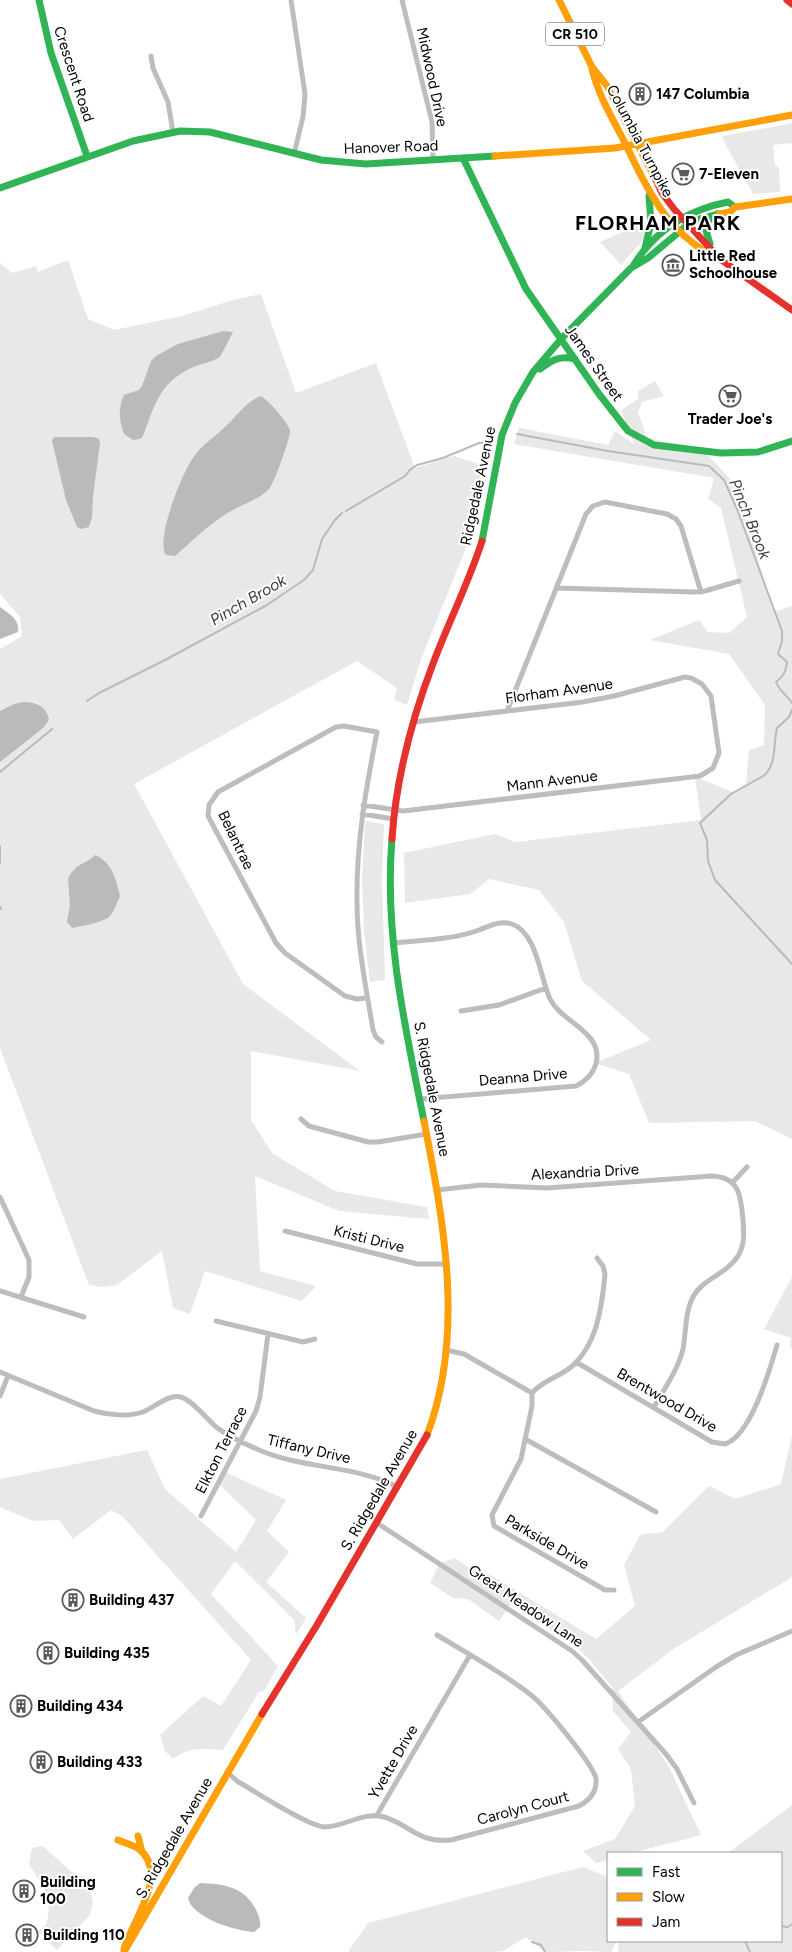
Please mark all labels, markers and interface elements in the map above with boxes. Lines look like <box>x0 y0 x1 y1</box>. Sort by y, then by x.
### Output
road number: CR 510 <box>546 22 604 46</box>
street label: Crescent Road <box>50 24 98 124</box>
street label: Midwood Drive <box>413 26 451 128</box>
street label: Columbia Turnpike <box>603 82 677 200</box>
building icon: 147 Columbia <box>628 82 652 106</box>
place label: 147 Columbia <box>656 85 749 103</box>
street label: Hanover Road <box>343 136 439 158</box>
supermarket icon: 7-Eleven <box>671 162 695 186</box>
place label: 7-Eleven <box>699 165 759 183</box>
district label: FLORHAM PARK <box>575 211 741 235</box>
place label: Little Red Schoolhouse <box>689 247 778 282</box>
museum icon: Little Red Schoolhouse <box>661 253 685 277</box>
street label: James Street <box>561 321 627 405</box>
supermarket icon: Trader Joe's <box>718 384 742 408</box>
place label: Trader Joe's <box>688 410 772 428</box>
street label: Ridgedale Avenue <box>457 425 499 547</box>
water label: Pinch Brook <box>725 476 775 563</box>
water label: Pinch Brook <box>206 570 291 629</box>
street label: Florham Avenue <box>504 675 614 707</box>
street label: Mann Avenue <box>505 766 599 796</box>
street label: Belantrae <box>214 808 258 872</box>
street label: S. Ridgedale Avenue <box>410 1020 454 1158</box>
street label: Deanna Drive <box>478 1064 568 1090</box>
street label: Alexandria Drive <box>531 1160 639 1184</box>
street label: Kristi Drive <box>332 1222 406 1256</box>
street label: Brentwood Drive <box>614 1364 720 1436</box>
street label: Elkton Terrace <box>191 1403 251 1497</box>
street label: S. Ridgedale Avenue <box>337 1426 421 1554</box>
street label: Tiffany Drive <box>266 1431 352 1467</box>
street label: Parkside Drive <box>502 1511 592 1573</box>
street label: Great Meadow Lane <box>465 1561 587 1651</box>
building icon: Building 437 <box>61 1588 85 1612</box>
place label: Building 437 <box>89 1591 174 1609</box>
building icon: Building 435 <box>36 1641 60 1665</box>
place label: Building 435 <box>64 1644 150 1662</box>
building icon: Building 434 <box>9 1694 33 1718</box>
place label: Building 434 <box>37 1697 124 1715</box>
street label: Yvette Drive <box>365 1722 421 1802</box>
building icon: Building 433 <box>29 1750 53 1774</box>
place label: Building 433 <box>57 1753 142 1771</box>
street label: S. Ridgedale Avenue <box>132 1774 216 1902</box>
street label: Carolyn Court <box>475 1787 571 1829</box>
legend <box>607 1852 782 1942</box>
text: Fast <box>652 1863 681 1881</box>
place label: Building 100 <box>40 1873 96 1908</box>
building icon: Building 100 <box>12 1879 36 1903</box>
text: Slow <box>652 1888 685 1906</box>
text: Jam <box>652 1913 680 1931</box>
building icon: Building 110 <box>15 1923 39 1947</box>
place label: Building 110 <box>43 1926 125 1944</box>

